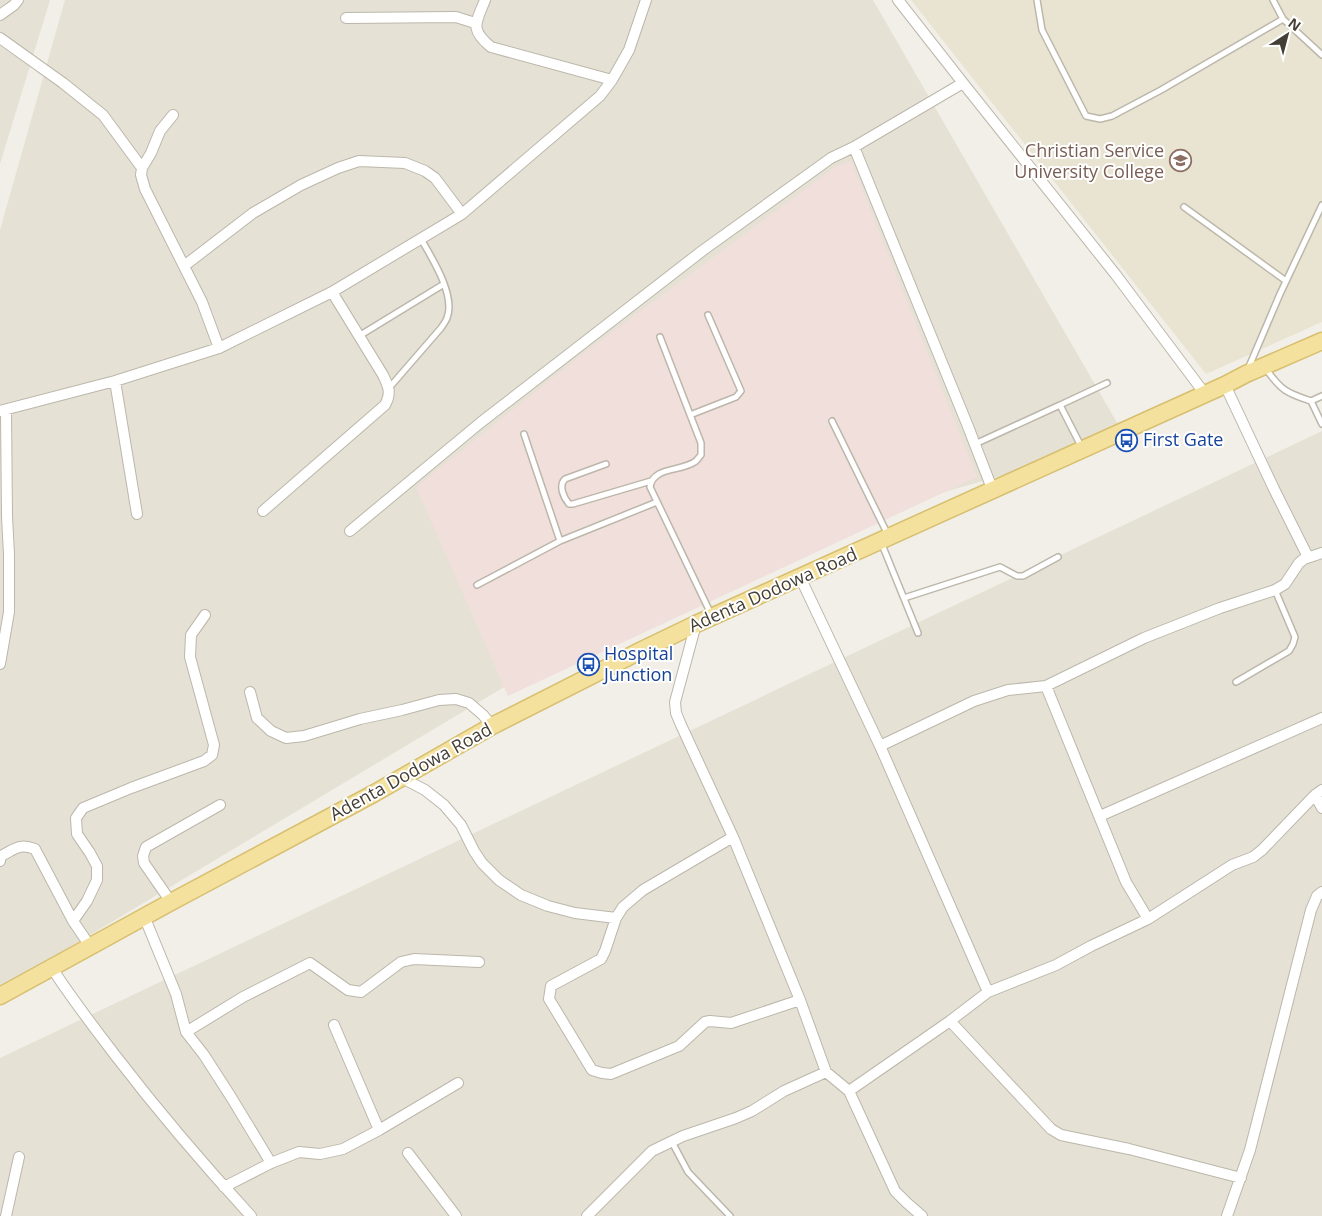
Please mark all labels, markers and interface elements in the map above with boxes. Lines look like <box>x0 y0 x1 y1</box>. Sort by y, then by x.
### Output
north arrow <box>1262 10 1312 60</box>
text: N <box>1285 13 1305 35</box>
place label: Christian Service University College <box>1014 138 1164 183</box>
school or university icon: Christian Service University College <box>1168 149 1192 173</box>
place label: First Gate <box>1143 427 1223 451</box>
bus stop icon: First Gate <box>1115 428 1139 452</box>
street label: Adenta Dodowa Road <box>685 541 861 637</box>
place label: Hospital Junction <box>602 641 673 686</box>
bus stop icon: Hospital Junction <box>576 652 600 676</box>
street label: Adenta Dodowa Road <box>325 717 496 826</box>

